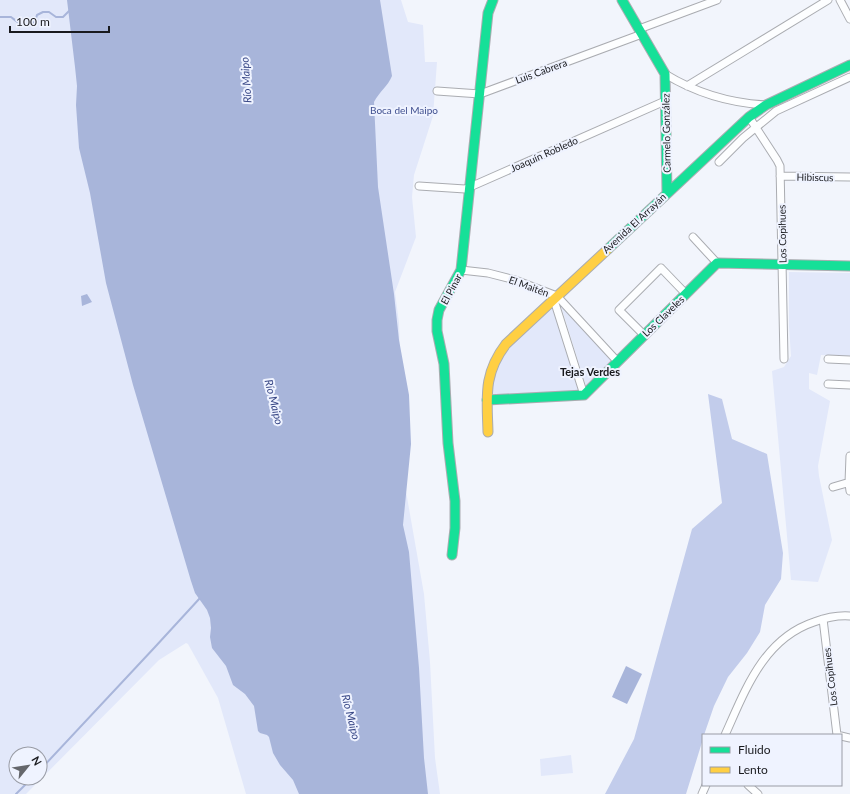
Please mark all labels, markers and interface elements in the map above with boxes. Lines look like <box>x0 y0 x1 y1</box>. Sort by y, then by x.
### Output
scale bar <box>10 8 109 34</box>
text: 100 m <box>16 14 50 29</box>
water label: Río Maipo <box>237 56 254 104</box>
street label: Luis Cabrera <box>513 56 569 86</box>
street label: Carmelo González <box>659 93 673 173</box>
park label: Boca del Maipo <box>370 104 438 116</box>
street label: Joaquín Robledo <box>508 134 580 174</box>
street label: Hibiscus <box>796 171 834 183</box>
street label: Avenida El Arrayán <box>600 190 668 256</box>
street label: Los Copihues <box>775 205 789 263</box>
street label: El Pinar <box>438 271 464 306</box>
street label: El Maitén <box>507 273 551 299</box>
street label: Los Claveles <box>640 293 686 339</box>
district label: Tejas Verdes <box>560 365 620 378</box>
water label: Río Maipo <box>263 378 286 426</box>
street label: Los Copihues <box>820 647 840 707</box>
water label: Río Maipo <box>340 693 363 741</box>
legend <box>702 734 842 786</box>
text: Fluido <box>738 742 771 757</box>
north arrow <box>8 746 48 786</box>
text: N <box>29 754 45 768</box>
text: Lento <box>738 762 768 777</box>

